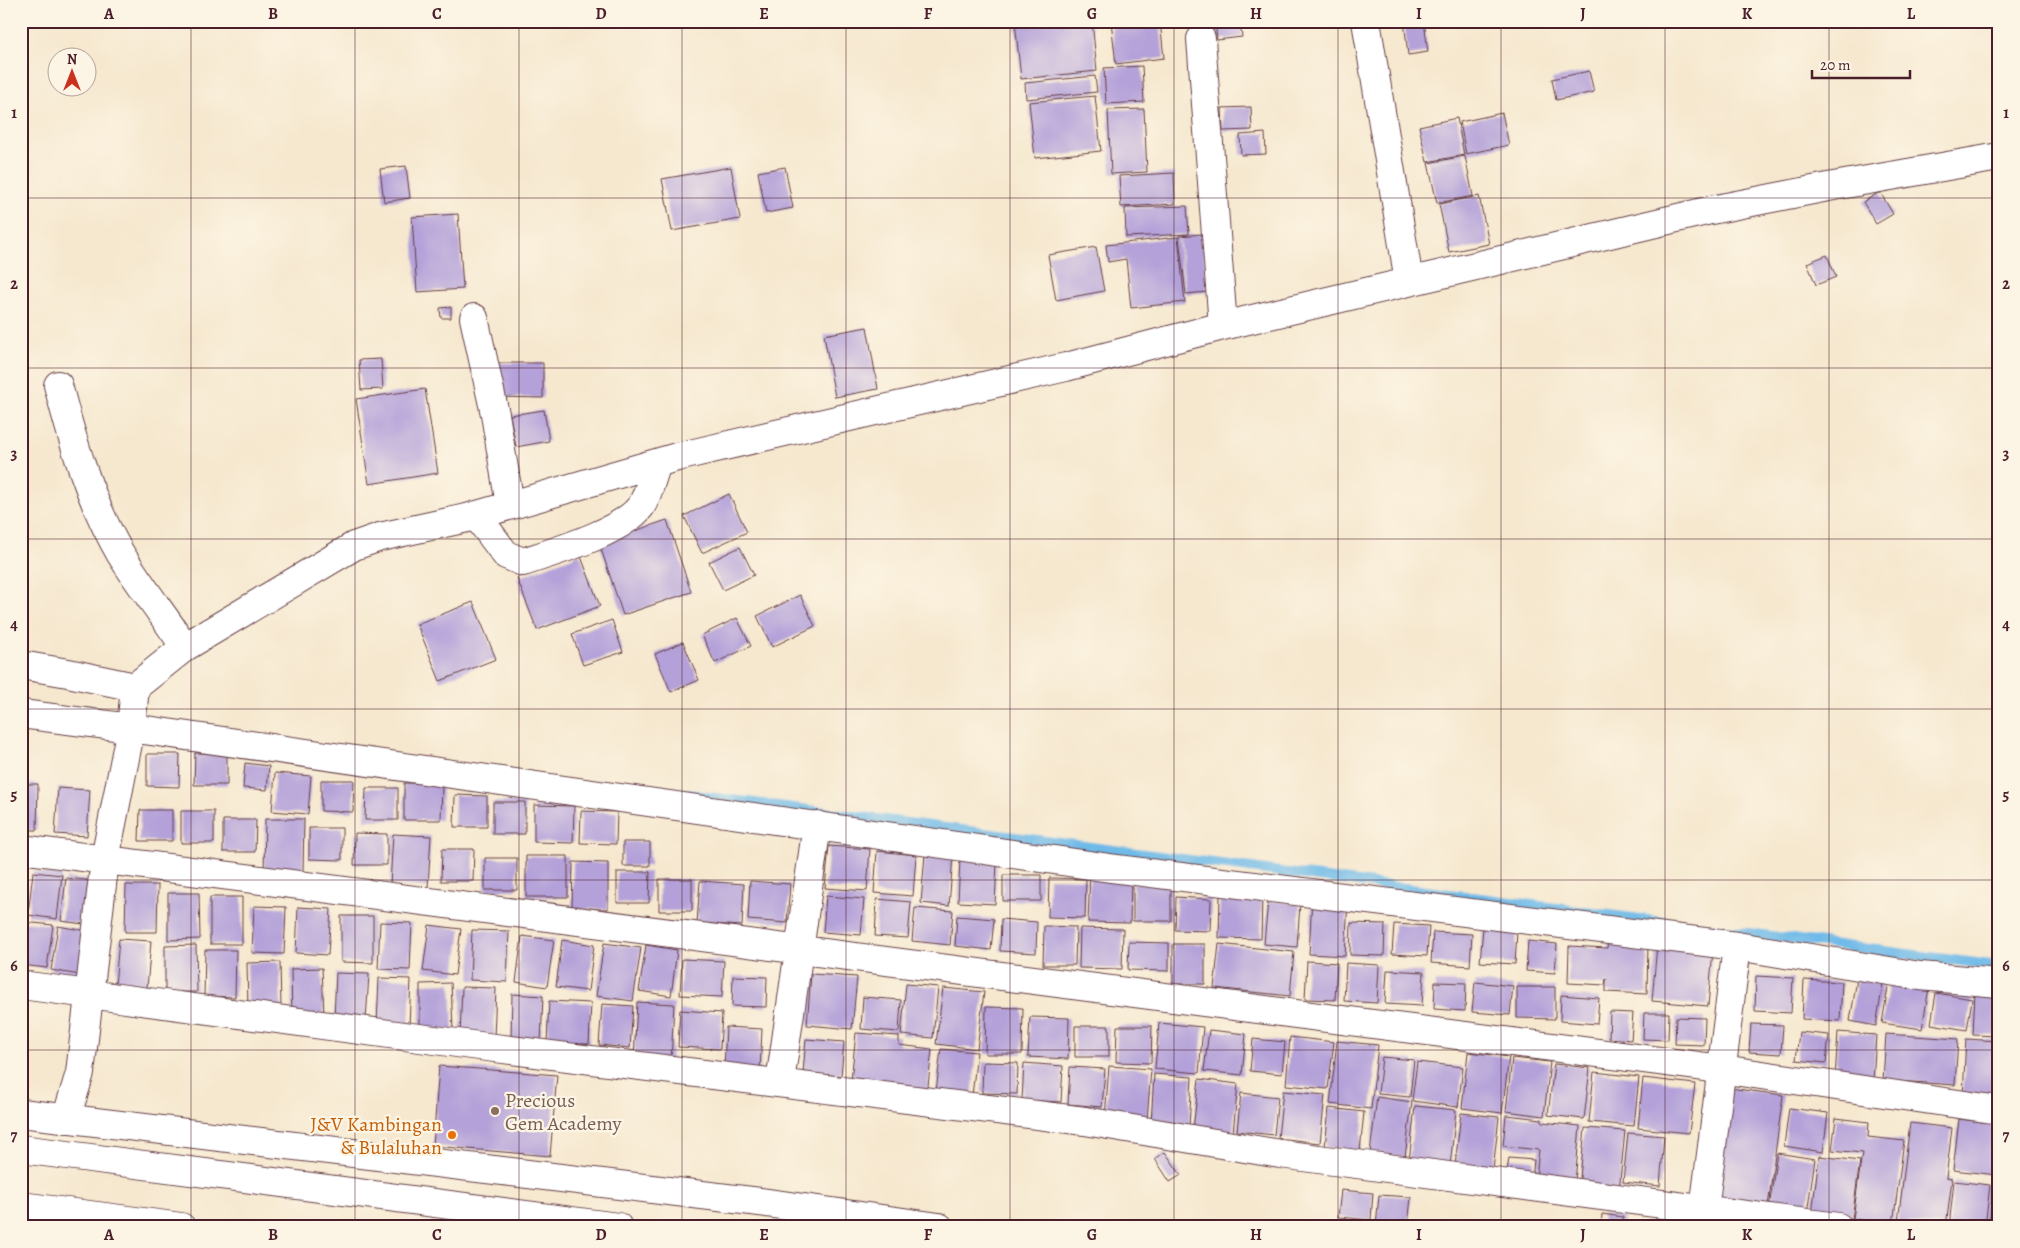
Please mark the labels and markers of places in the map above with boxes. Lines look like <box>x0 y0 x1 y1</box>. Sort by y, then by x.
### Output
place label: Precious Gem Academy <box>505 1087 622 1137</box>
marker: Precious Gem Academy <box>489 1105 501 1117</box>
place label: J&V Kambingan & Bulaluhan <box>310 1111 442 1161</box>
marker: J&V Kambingan & Bulaluhan <box>446 1129 458 1141</box>

